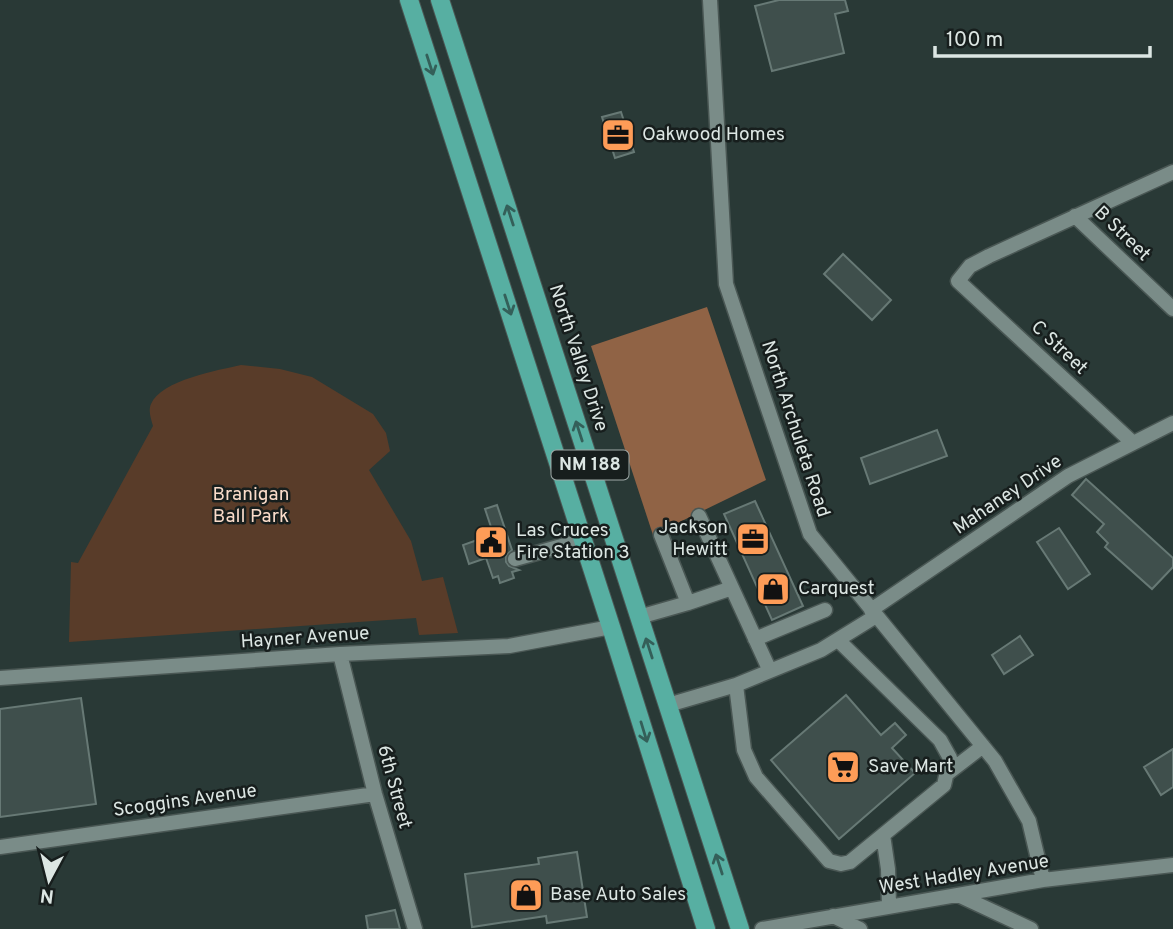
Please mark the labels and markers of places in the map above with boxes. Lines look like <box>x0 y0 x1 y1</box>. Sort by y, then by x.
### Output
office icon: Oakwood Homes <box>599 116 637 154</box>
place label: Oakwood Homes <box>642 123 785 147</box>
place label: Jackson Hewitt <box>658 516 728 562</box>
place label: Las Cruces Fire Station 3 <box>516 519 630 565</box>
office icon: Jackson Hewitt <box>734 520 772 558</box>
public building icon: Las Cruces Fire Station 3 <box>472 523 510 561</box>
shop icon: Carquest <box>754 570 792 608</box>
place label: Carquest <box>798 577 875 601</box>
supermarket icon: Save Mart <box>824 748 862 786</box>
place label: Save Mart <box>868 755 953 779</box>
shop icon: Base Auto Sales <box>507 876 545 914</box>
place label: Base Auto Sales <box>550 883 686 907</box>

